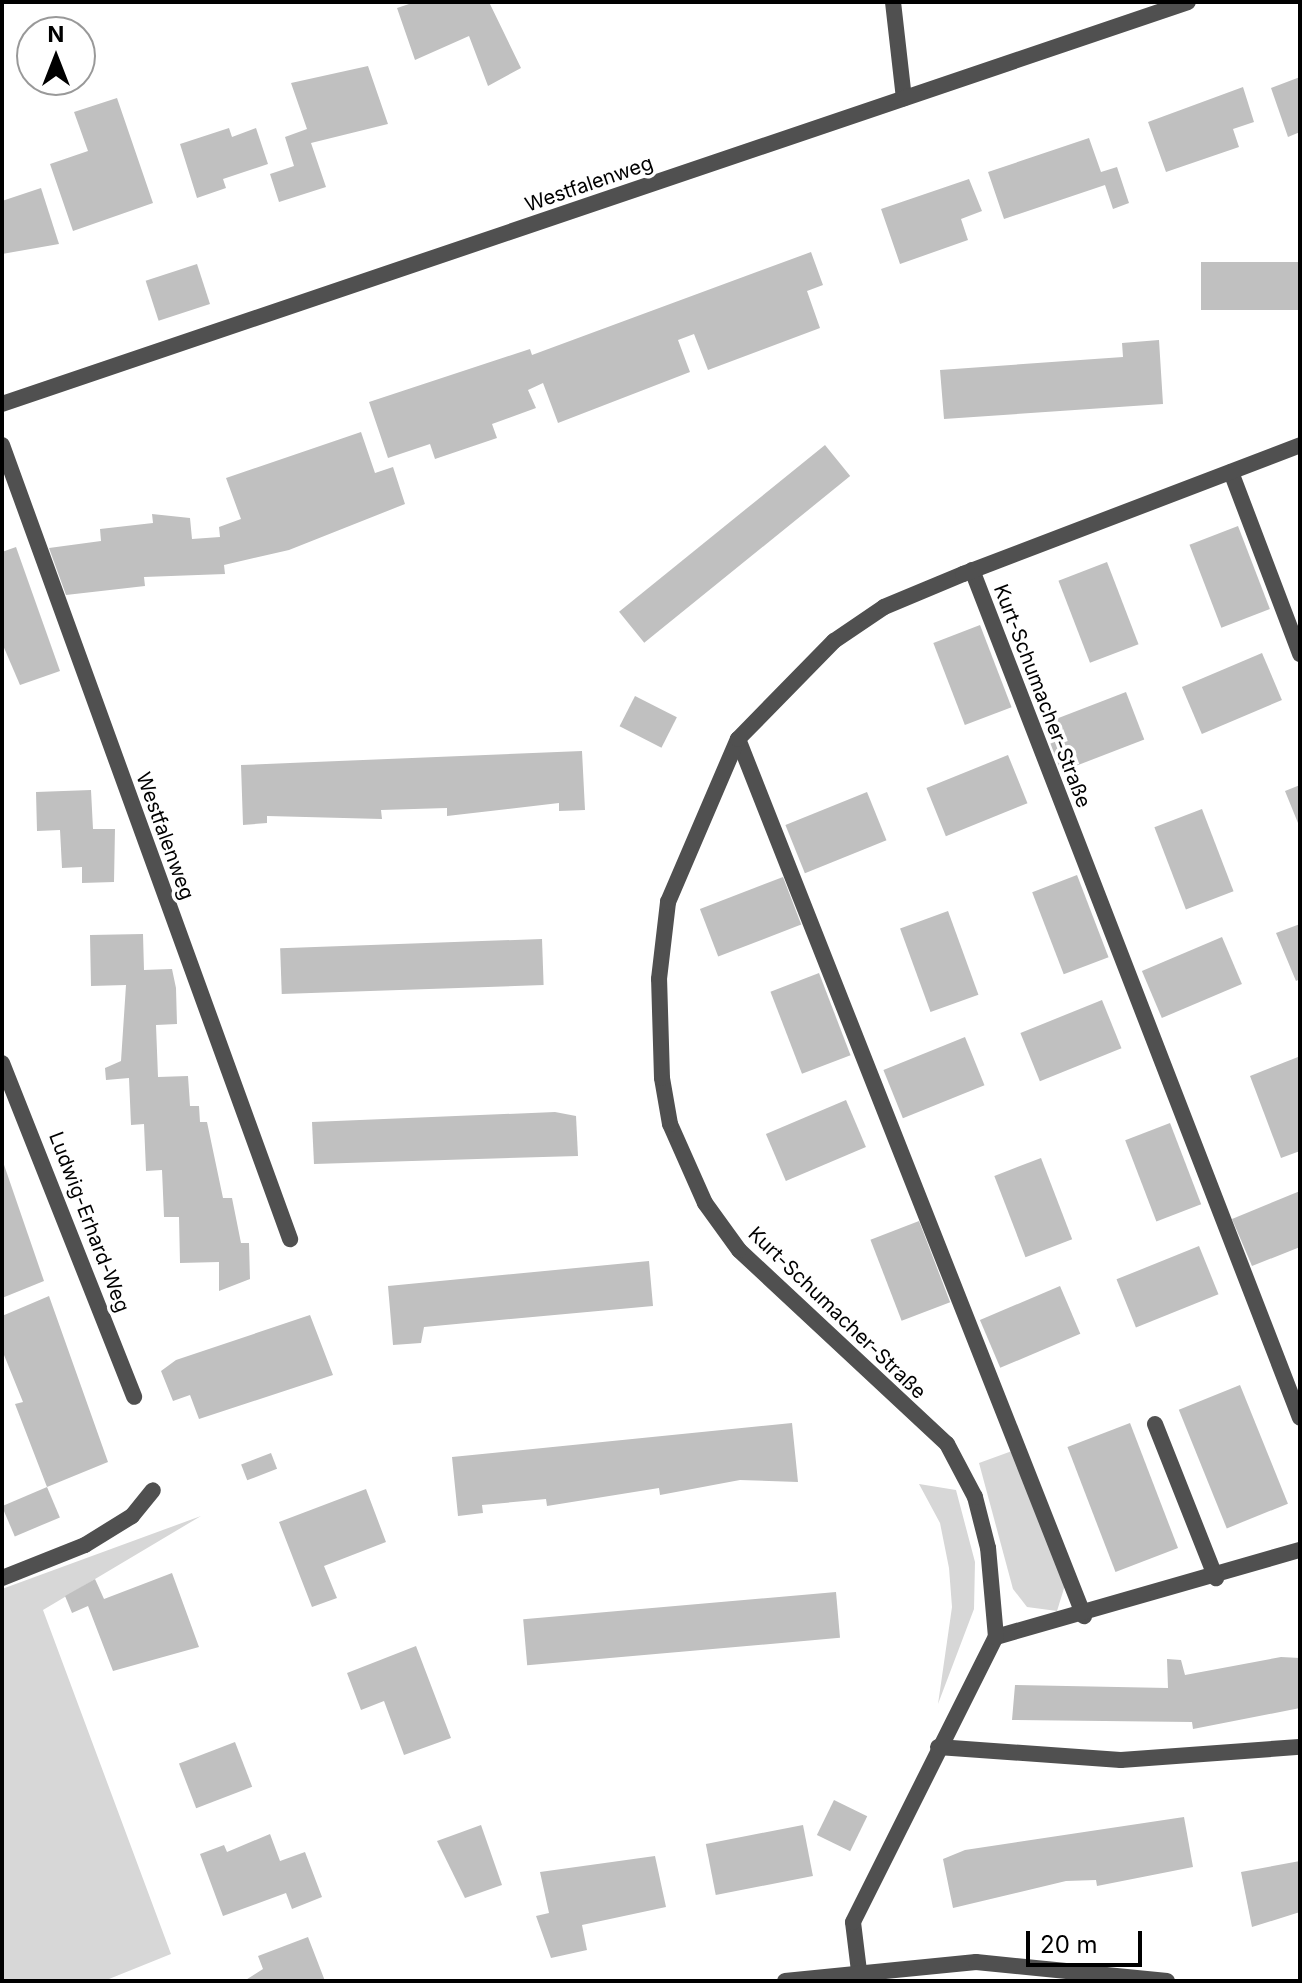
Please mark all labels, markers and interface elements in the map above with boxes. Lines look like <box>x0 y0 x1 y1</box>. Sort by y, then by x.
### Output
north arrow <box>16 16 96 96</box>
text: N <box>48 21 64 47</box>
street label: Westfalenweg <box>522 151 656 217</box>
street label: Kurt-Schumacher-Straße <box>988 581 1096 811</box>
street label: Westfalenweg <box>131 769 199 903</box>
street label: Ludwig-Erhard-Weg <box>44 1128 134 1316</box>
street label: Kurt-Schumacher-Straße <box>743 1222 931 1404</box>
scale bar <box>1030 1915 1146 1965</box>
text: 20 m <box>1040 1930 1098 1959</box>

